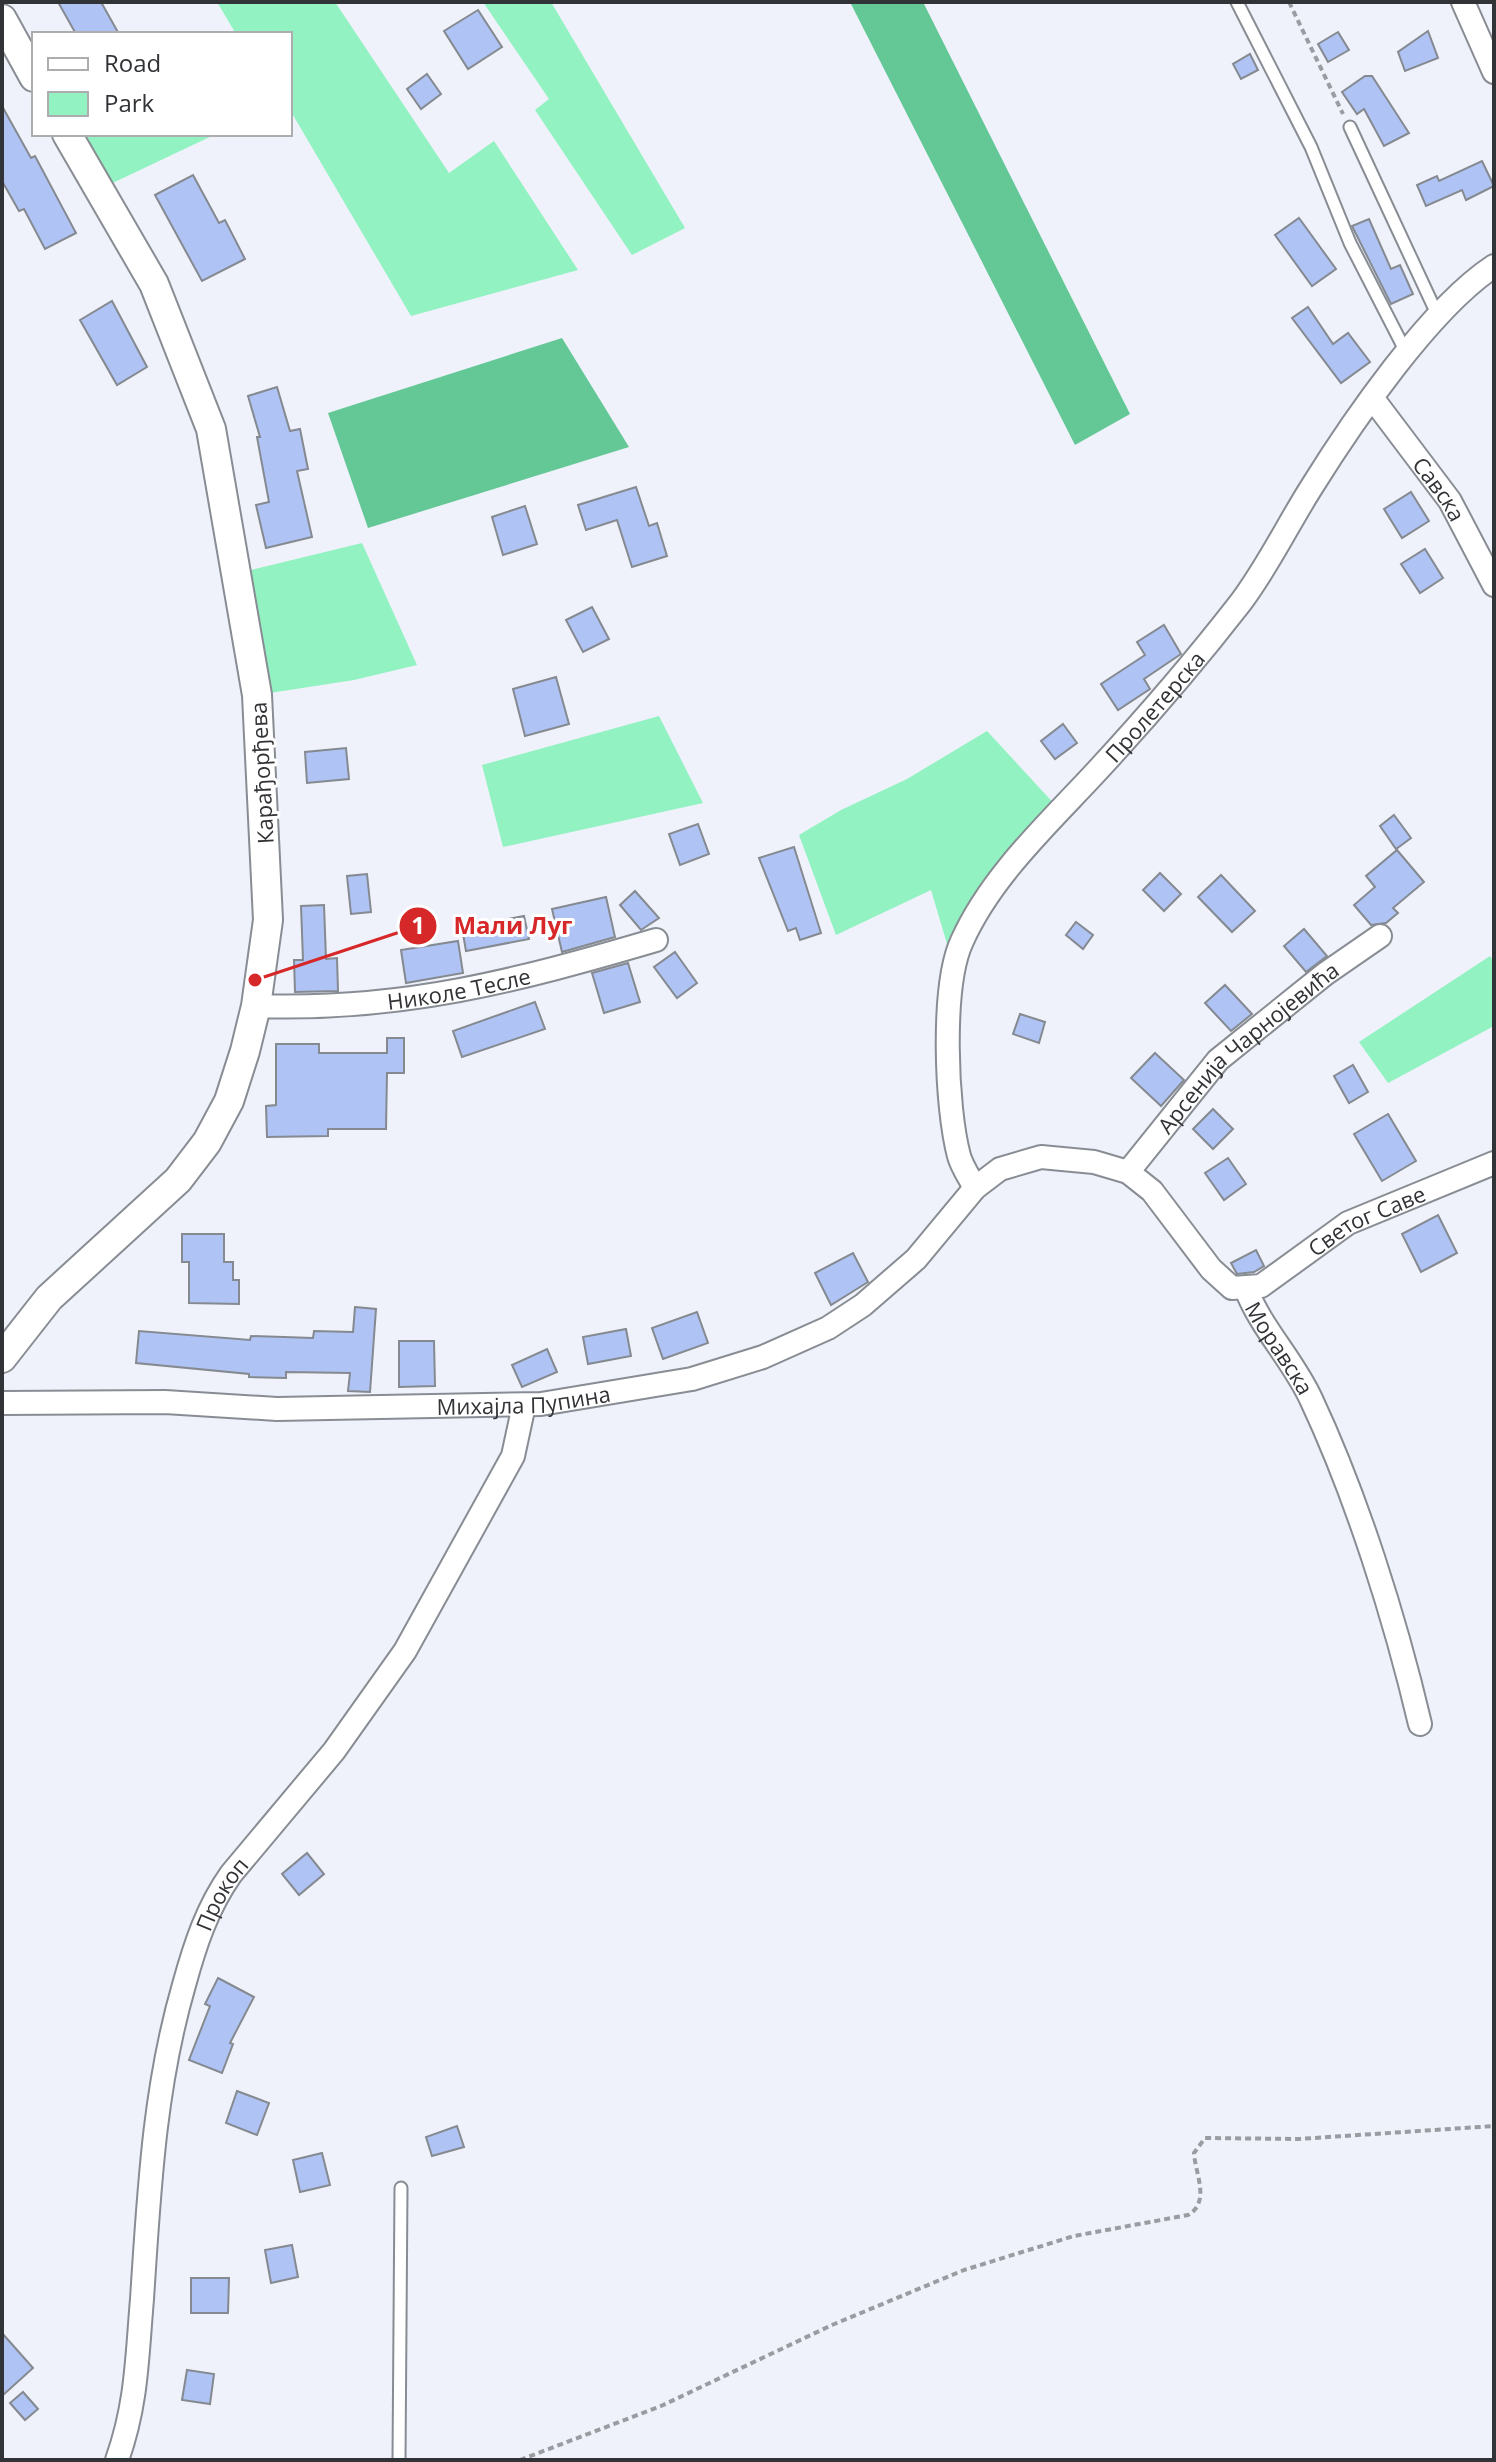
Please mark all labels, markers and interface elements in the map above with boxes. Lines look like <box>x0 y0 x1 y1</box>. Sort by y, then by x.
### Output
legend <box>32 32 292 136</box>
text: Road <box>104 46 161 79</box>
text: Park <box>104 86 155 119</box>
street label: Савска <box>1407 450 1473 526</box>
street label: Пролетерска <box>1098 644 1211 768</box>
street label: Карађорђева <box>242 701 280 845</box>
callout: Мали Луг <box>398 902 589 950</box>
text: 1 <box>411 908 425 941</box>
text: Мали Луг <box>453 908 573 941</box>
street label: Арсенија Чарнојевића <box>1150 954 1344 1139</box>
street label: Николе Тесле <box>385 960 533 1016</box>
street label: Светог Саве <box>1301 1178 1430 1262</box>
street label: Моравска <box>1239 1296 1321 1400</box>
street label: Михајла Пупина <box>436 1378 613 1421</box>
street label: Прокоп <box>188 1850 254 1935</box>

